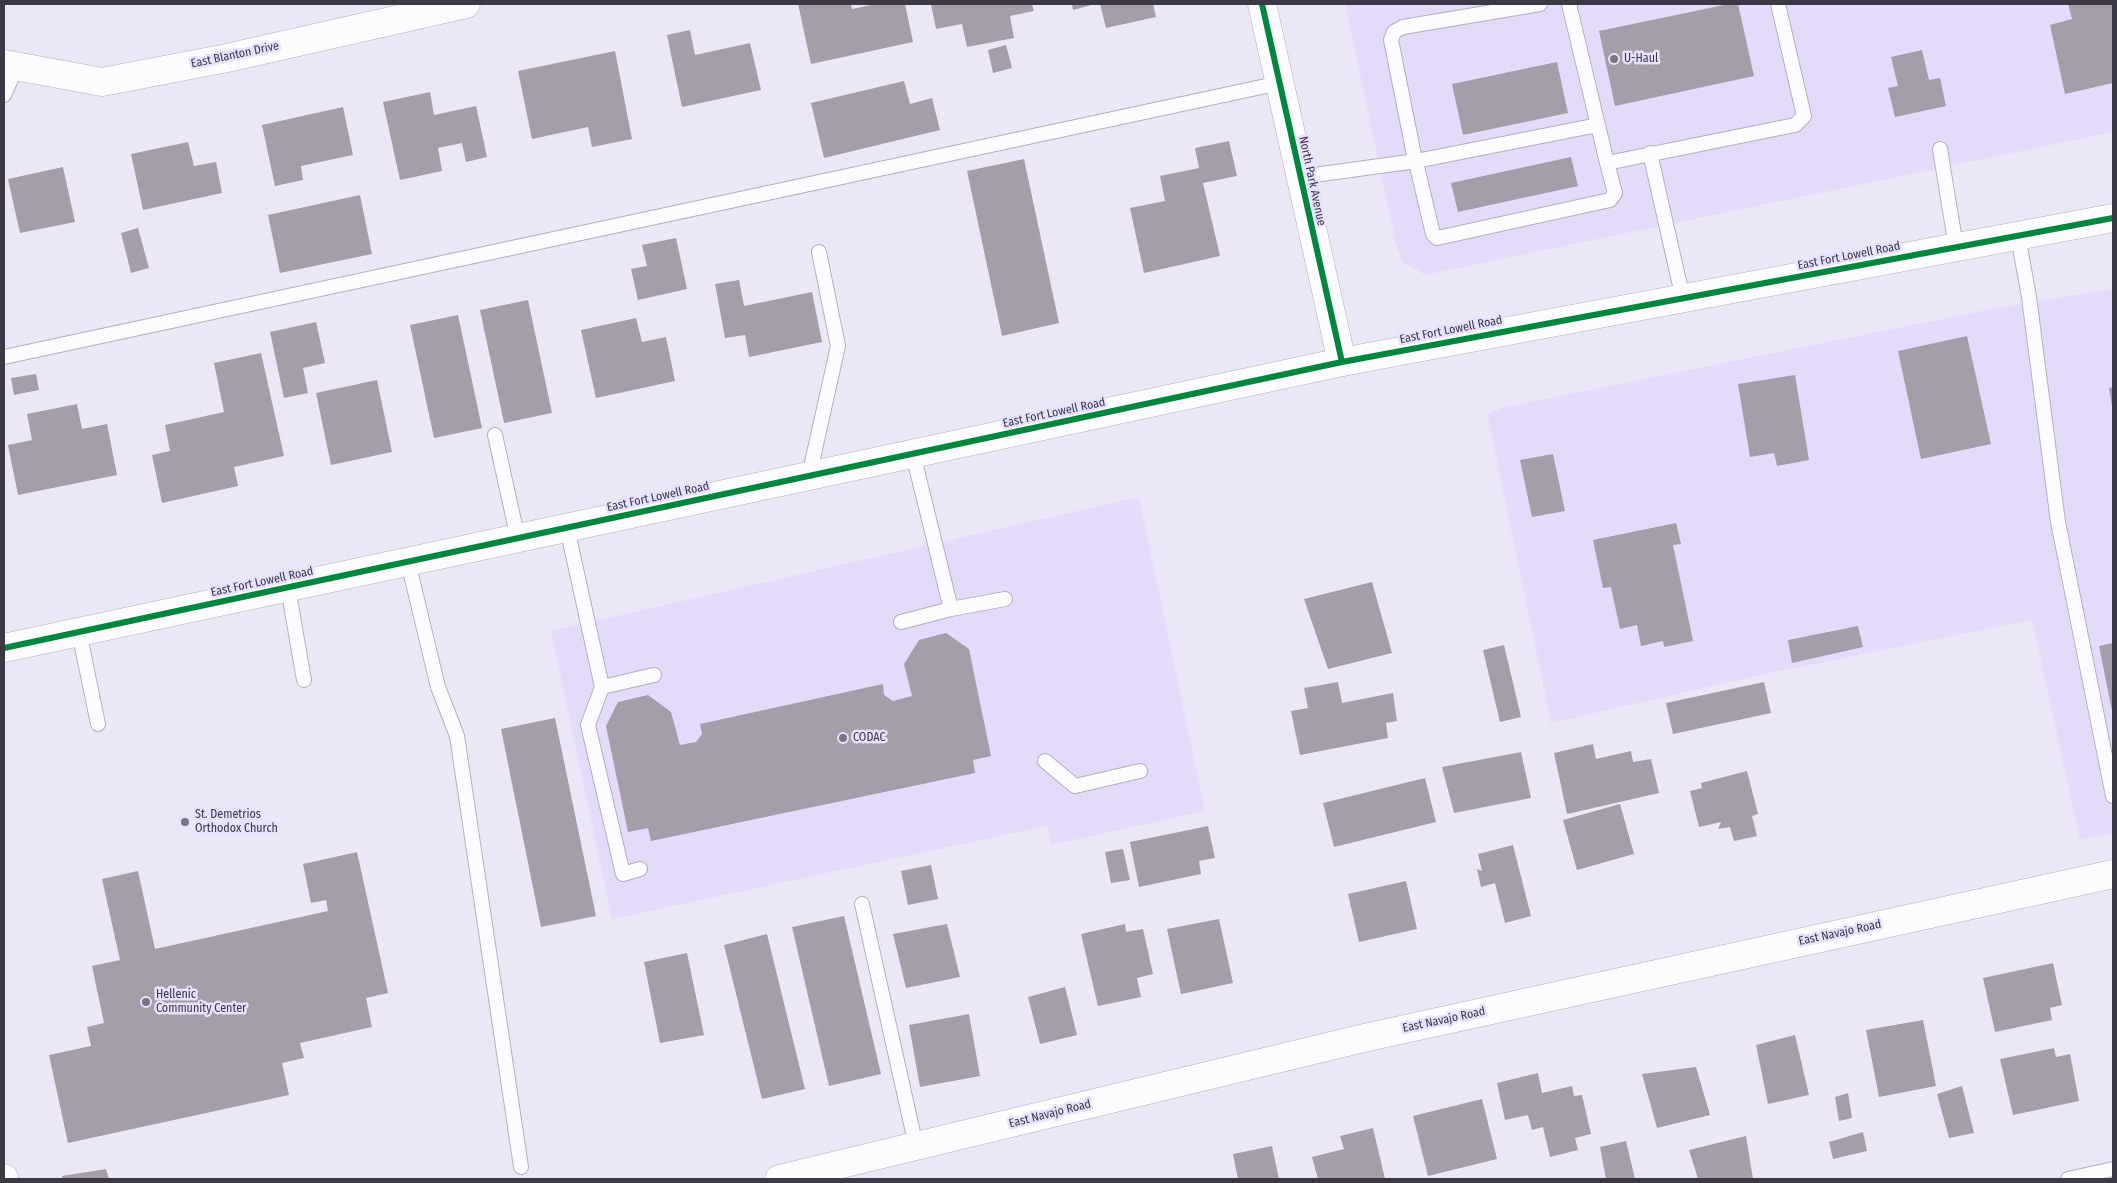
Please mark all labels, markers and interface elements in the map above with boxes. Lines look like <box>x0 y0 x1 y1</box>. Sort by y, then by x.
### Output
street label: East Blanton Drive <box>190 39 280 71</box>
place label: U-Haul <box>1624 52 1658 66</box>
marker: U-Haul <box>1608 53 1620 65</box>
street label: North Park Avenue <box>1295 135 1329 227</box>
street label: East Fort Lowell Road <box>1796 239 1902 273</box>
street label: East Fort Lowell Road <box>1398 313 1504 347</box>
street label: East Fort Lowell Road <box>1001 395 1107 431</box>
street label: East Fort Lowell Road <box>605 479 711 515</box>
street label: East Fort Lowell Road <box>209 564 315 600</box>
place label: CODAC <box>853 731 886 745</box>
marker: CODAC <box>837 732 849 744</box>
place label: St. Demetrios Orthodox Church <box>195 808 278 836</box>
marker: St. Demetrios Orthodox Church <box>179 816 191 828</box>
street label: East Navajo Road <box>1797 917 1883 949</box>
place label: Hellenic Community Center <box>156 988 246 1016</box>
marker: Hellenic Community Center <box>140 996 152 1008</box>
street label: East Navajo Road <box>1401 1004 1487 1036</box>
street label: East Navajo Road <box>1007 1097 1093 1131</box>

